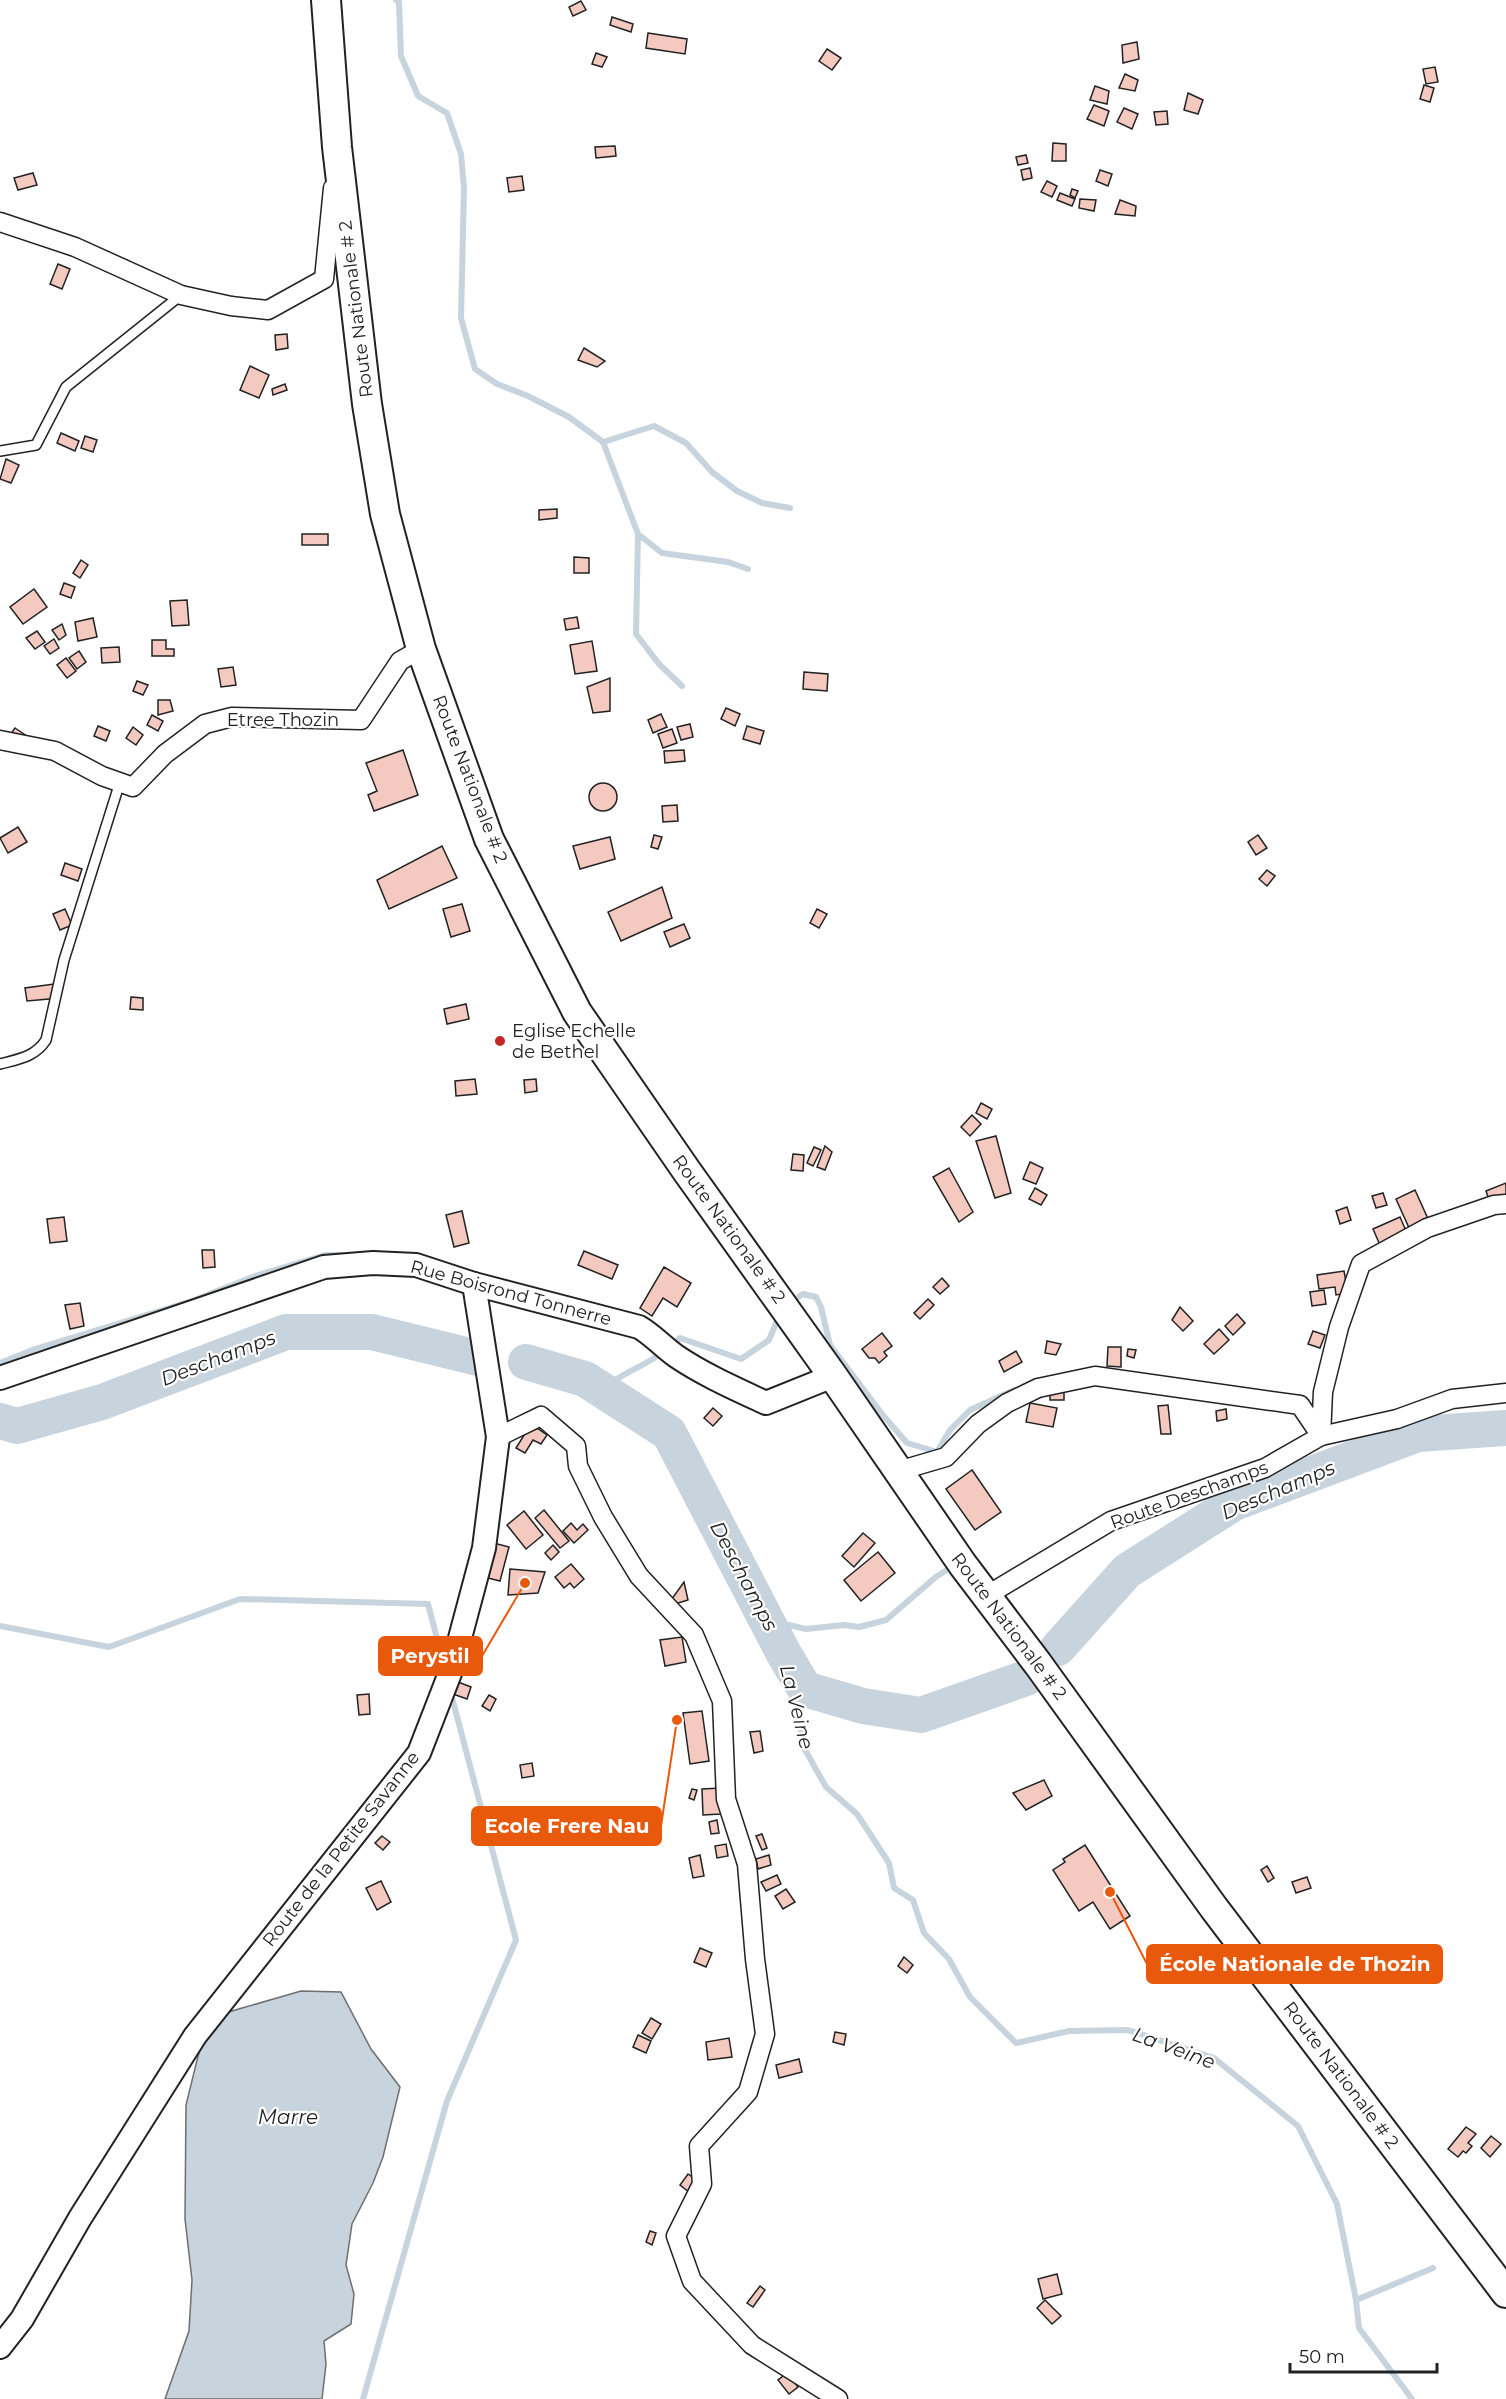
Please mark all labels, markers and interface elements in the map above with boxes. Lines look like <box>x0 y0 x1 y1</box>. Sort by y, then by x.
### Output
street label: Route Nationale # 2 <box>334 219 378 399</box>
street label: Route Nationale # 2 <box>428 692 512 866</box>
street label: Etree Thozin <box>227 709 339 731</box>
place label: Eglise Echelle de Bethel <box>512 1020 636 1063</box>
marker: Eglise Echelle de Bethel <box>493 1034 507 1048</box>
street label: Route Nationale # 2 <box>668 1150 790 1308</box>
street label: Rue Boisrond Tonnerre <box>408 1256 614 1330</box>
water label: Deschamps <box>157 1325 279 1391</box>
water label: Deschamps <box>1218 1455 1339 1525</box>
street label: Route Deschamps <box>1107 1456 1271 1534</box>
water label: Deschamps <box>705 1517 783 1635</box>
street label: Route Nationale # 2 <box>947 1548 1071 1704</box>
callout: Perystil <box>379 1637 482 1675</box>
text: Perystil <box>391 1644 469 1668</box>
water label: La Veine <box>775 1662 819 1752</box>
street label: Route de la Petite Savanne <box>258 1747 424 1951</box>
callout: Ecole Frere Nau <box>472 1807 661 1845</box>
text: Ecole Frere Nau <box>484 1814 650 1838</box>
callout: École Nationale de Thozin <box>1147 1945 1442 1983</box>
text: École Nationale de Thozin <box>1159 1952 1431 1976</box>
street label: Route Nationale # 2 <box>1279 1997 1403 2153</box>
water label: La Veine <box>1129 2022 1219 2074</box>
water label: Marre <box>258 2105 318 2129</box>
scale bar <box>1290 2336 1437 2374</box>
text: 50 m <box>1299 2346 1345 2368</box>

